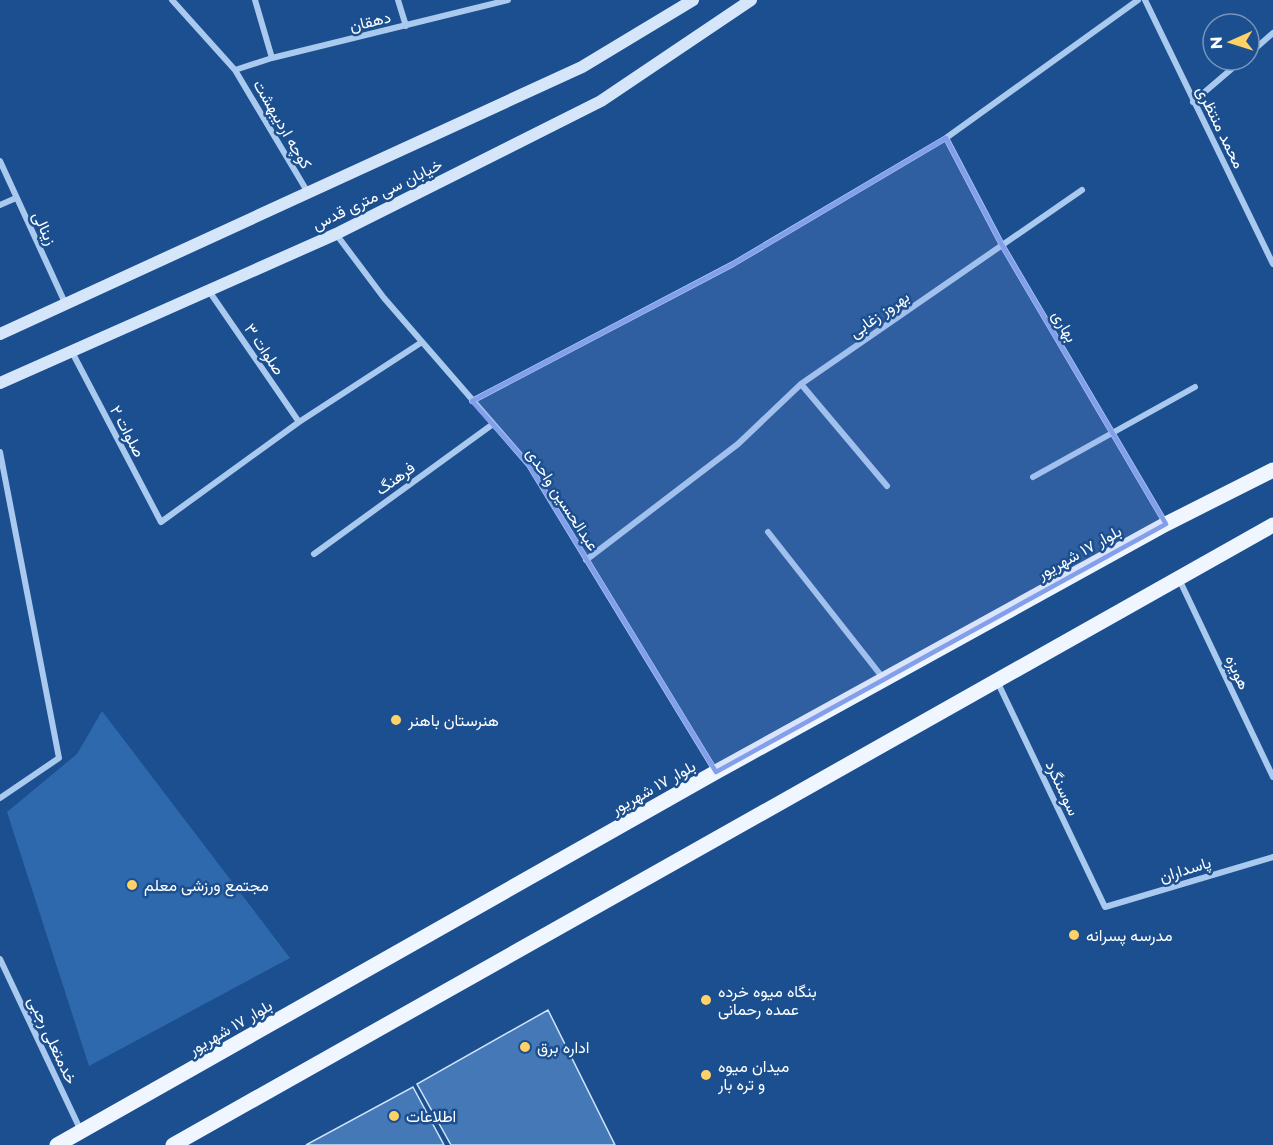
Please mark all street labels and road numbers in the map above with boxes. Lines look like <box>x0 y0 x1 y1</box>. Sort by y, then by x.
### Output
street label: دهقان <box>348 8 393 35</box>
street label: کوچه اردیبهشت <box>248 76 316 173</box>
street label: محمد منتظری <box>1192 83 1249 172</box>
street label: خیابان سی متری قدس <box>309 155 446 235</box>
street label: زینالی <box>28 208 61 249</box>
street label: بهروز زغابی <box>846 287 913 343</box>
street label: بهاری <box>1047 307 1081 346</box>
street label: صلوات ۳ <box>240 320 289 379</box>
street label: صلوات ۲ <box>105 402 149 461</box>
street label: عبدالحسین واحدی <box>521 444 603 555</box>
street label: فرهنگ <box>372 458 419 500</box>
street label: بلوار ١٧ شهریور <box>1033 521 1125 585</box>
street label: هویزه <box>1220 652 1254 693</box>
street label: بلوار ١٧ شهریور <box>607 756 699 820</box>
street label: سوسنگرد <box>1041 758 1084 819</box>
street label: پاسداران <box>1157 853 1214 888</box>
street label: خدمتعلی رجبی <box>23 993 81 1088</box>
street label: بلوار ١٧ شهریور <box>184 996 276 1060</box>

